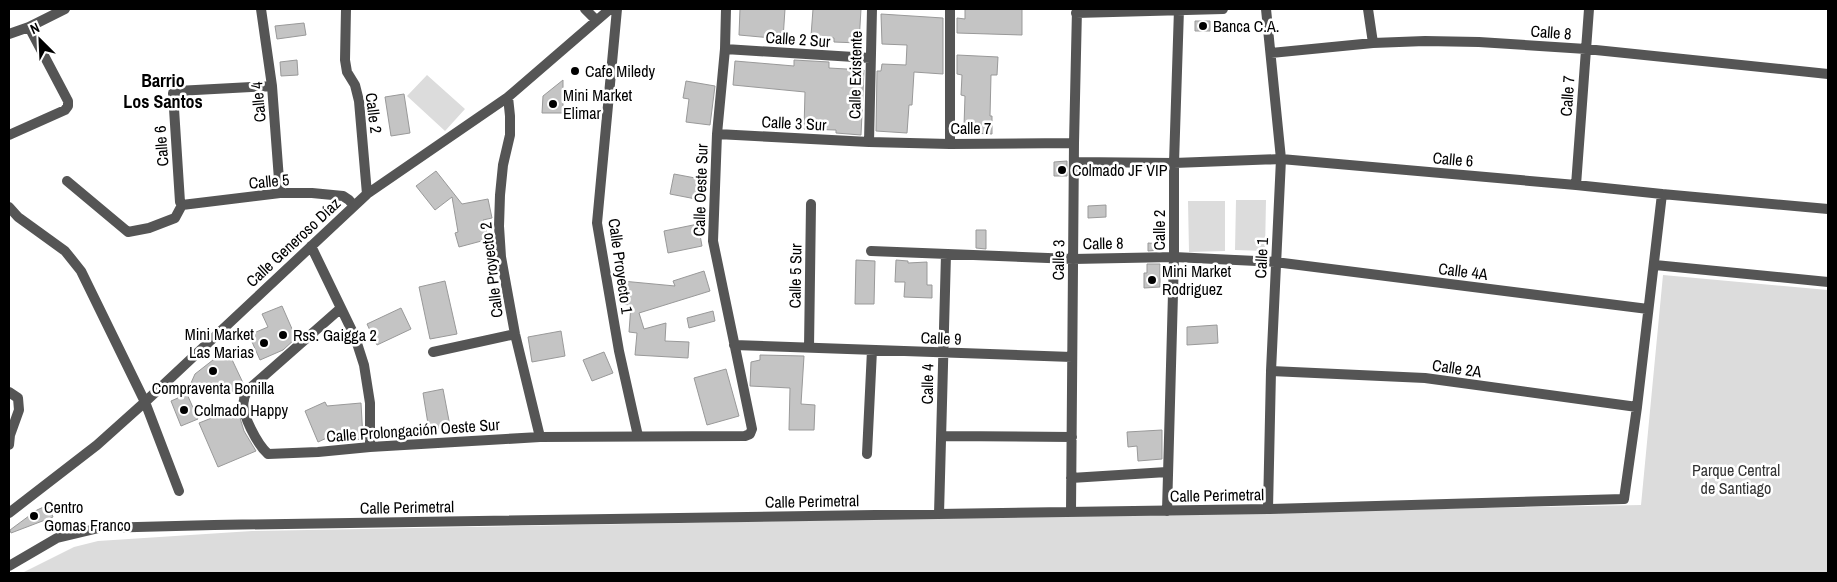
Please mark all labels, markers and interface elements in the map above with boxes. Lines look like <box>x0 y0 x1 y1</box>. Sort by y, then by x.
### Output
north arrow <box>15 15 65 65</box>
place label: Banca C.A. <box>1213 15 1279 37</box>
text: N <box>27 18 42 38</box>
marker: Banca C.A. <box>1197 20 1209 32</box>
street label: Calle 8 <box>1530 20 1572 44</box>
street label: Calle 2 Sur <box>765 26 832 52</box>
street label: Calle Existente <box>843 31 867 119</box>
place label: Cafe Miledy <box>585 60 655 82</box>
marker: Cafe Miledy <box>569 65 581 77</box>
district label: Barrio Los Santos <box>123 68 203 114</box>
street label: Calle 7 <box>1555 75 1579 117</box>
street label: Calle 4 <box>245 81 271 123</box>
place label: Mini Market Elimar <box>563 84 633 124</box>
street label: Calle 2 <box>361 91 387 135</box>
marker: Mini Market Elimar <box>547 98 559 110</box>
street label: Calle 3 Sur <box>761 110 828 136</box>
street label: Calle 7 <box>951 117 991 139</box>
street label: Calle 6 <box>149 125 173 167</box>
street label: Calle Oeste Sur <box>687 143 713 237</box>
street label: Calle 6 <box>1432 146 1474 172</box>
place label: Colmado JF VIP <box>1072 159 1168 181</box>
marker: Colmado JF VIP <box>1056 164 1068 176</box>
street label: Calle 5 <box>248 168 290 194</box>
street label: Calle Generoso Díaz <box>241 192 345 292</box>
street label: Calle 2 <box>1148 210 1170 250</box>
street label: Calle Proyecto 1 <box>603 217 639 316</box>
street label: Calle Proyecto 2 <box>474 221 508 319</box>
street label: Calle 8 <box>1082 232 1124 254</box>
street label: Calle 1 <box>1249 236 1273 279</box>
street label: Calle 3 <box>1047 239 1069 281</box>
street label: Calle 5 Sur <box>783 243 807 309</box>
street label: Calle 4A <box>1437 257 1489 285</box>
place label: Mini Market Rodriguez <box>1162 260 1232 300</box>
marker: Mini Market Rodriguez <box>1146 274 1158 286</box>
place label: Mini Market Las Marias <box>185 323 254 363</box>
place label: Rss. Gaigga 2 <box>293 324 377 346</box>
street label: Calle 9 <box>920 326 962 350</box>
marker: Rss. Gaigga 2 <box>277 329 289 341</box>
marker: Mini Market Las Marias <box>258 337 270 349</box>
street label: Calle 2A <box>1431 354 1483 382</box>
street label: Calle 4 <box>916 363 938 405</box>
marker: Compraventa Bonilla <box>207 365 219 377</box>
place label: Compraventa Bonilla <box>152 377 275 399</box>
place label: Colmado Happy <box>194 399 289 421</box>
marker: Colmado Happy <box>178 404 190 416</box>
street label: Calle Prolongación Oeste Sur <box>326 413 501 447</box>
park label: Parque Central de Santiago <box>1692 459 1780 499</box>
street label: Calle Perimetral <box>1170 483 1264 507</box>
street label: Calle Perimetral <box>765 489 859 513</box>
street label: Calle Perimetral <box>360 495 454 519</box>
place label: Centro Gomas Franco <box>44 496 131 536</box>
marker: Centro Gomas Franco <box>28 510 40 522</box>

